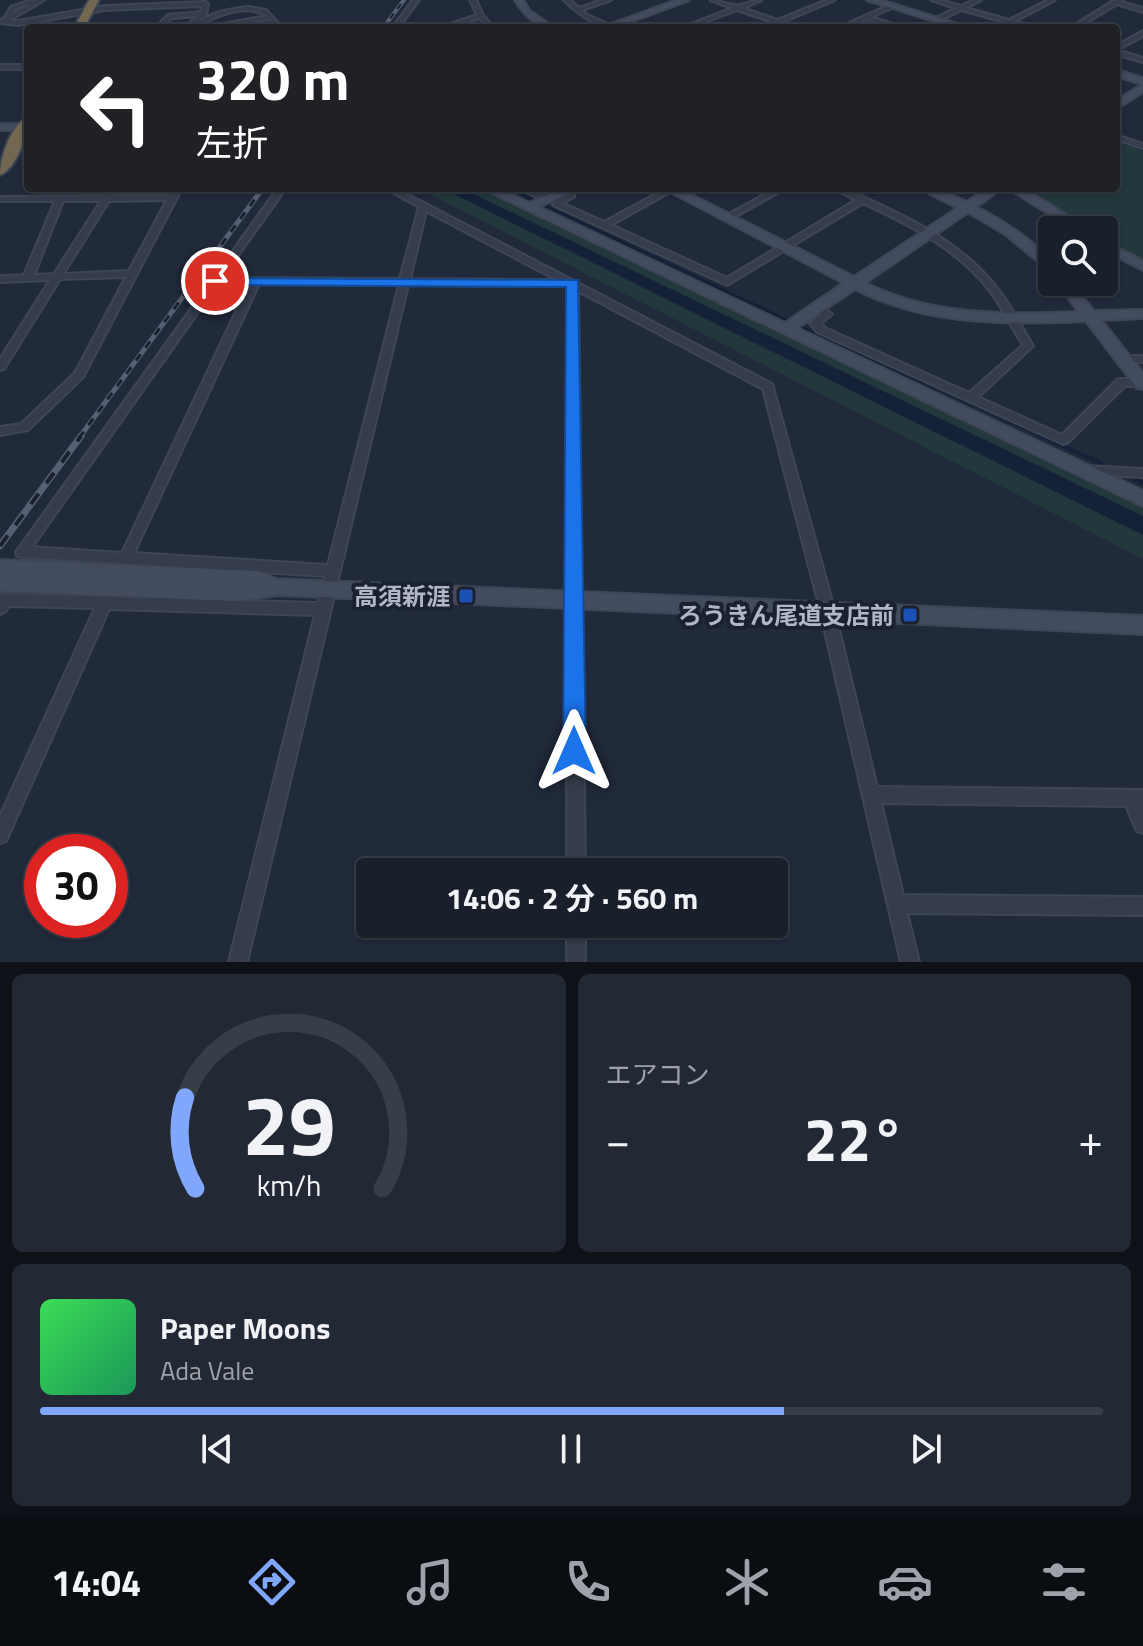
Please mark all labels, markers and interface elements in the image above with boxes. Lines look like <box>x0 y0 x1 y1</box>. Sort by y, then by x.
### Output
text: 320 m <box>196 37 349 122</box>
icon: left <box>64 56 168 160</box>
text: 左折 <box>196 115 268 170</box>
map controls <box>1038 216 1118 296</box>
button: search <box>1038 216 1118 296</box>
pin <box>181 247 249 315</box>
icon: arrive <box>193 259 237 303</box>
place label: 高須新涯 <box>354 578 450 614</box>
marker: 高須新涯 <box>457 587 475 605</box>
place label: ろうきん尾道支店前 <box>678 597 894 633</box>
marker: ろうきん尾道支店前 <box>901 606 919 624</box>
position arrow <box>532 709 616 793</box>
speed limit sign: 30 <box>24 834 128 938</box>
text: 14:06 · 2 分 · 560 m <box>446 875 698 921</box>
text: エアコン <box>606 1055 710 1094</box>
text: 29 <box>242 1061 335 1187</box>
text: 22° <box>804 1093 905 1184</box>
text: − <box>606 1106 630 1173</box>
text: + <box>1078 1106 1103 1173</box>
text: km/h <box>256 1164 321 1207</box>
text: Paper Moons <box>160 1305 330 1351</box>
text: Ada Vale <box>160 1351 254 1390</box>
icon: previous <box>195 1427 239 1471</box>
icon: pause <box>549 1427 593 1471</box>
icon: next <box>904 1427 948 1471</box>
icon: directions <box>244 1554 300 1610</box>
icon: music <box>402 1554 458 1610</box>
icon: phone <box>560 1554 616 1610</box>
icon: climate <box>719 1554 775 1610</box>
icon: car <box>877 1554 933 1610</box>
icon: filters <box>1036 1554 1092 1610</box>
text: 14:04 <box>51 1555 141 1610</box>

